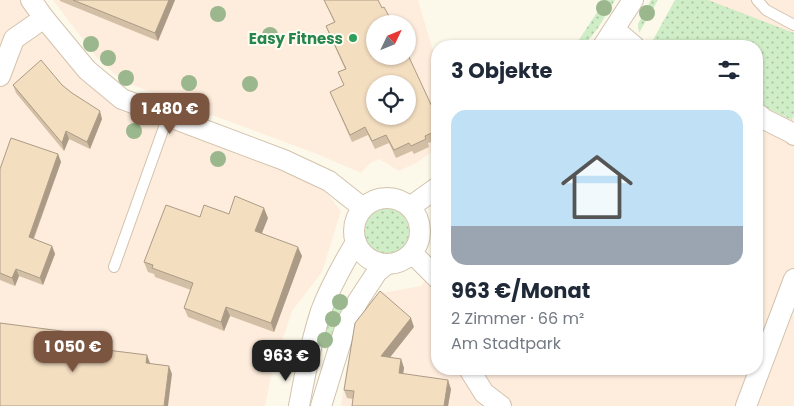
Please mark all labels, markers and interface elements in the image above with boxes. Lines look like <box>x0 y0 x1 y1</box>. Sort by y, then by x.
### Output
north arrow <box>366 15 416 65</box>
map controls <box>366 15 416 125</box>
place label: Easy Fitness <box>249 28 343 49</box>
marker: Easy Fitness <box>347 32 359 44</box>
text: 3 Objekte <box>451 56 552 85</box>
icon: filters <box>715 56 743 84</box>
button: locate <box>366 75 416 125</box>
pin: 1 480 € <box>124 92 216 135</box>
text: 1 480 € <box>141 97 199 120</box>
icon: home <box>552 142 642 232</box>
text: 963 €/Monat <box>451 276 590 305</box>
text: 2 Zimmer · 66 m² <box>451 307 584 330</box>
pin: 1 050 € <box>27 330 119 373</box>
text: Am Stadtpark <box>451 332 561 355</box>
text: 1 050 € <box>45 335 101 358</box>
pin: 963 € <box>251 340 321 382</box>
text: 963 € <box>263 344 309 367</box>

